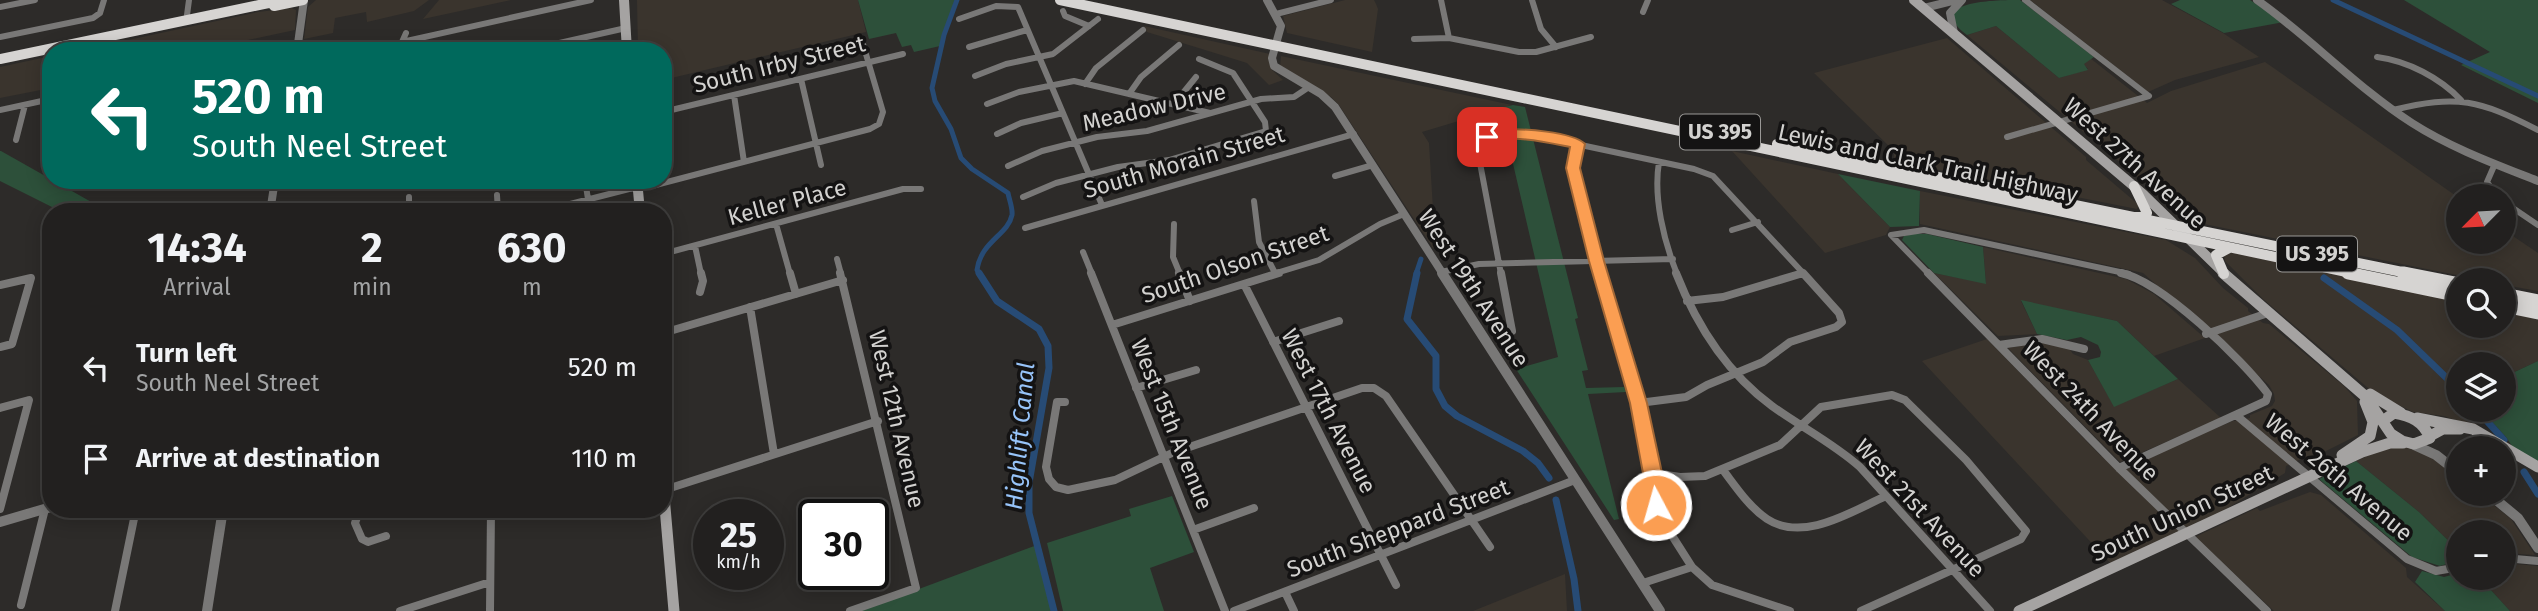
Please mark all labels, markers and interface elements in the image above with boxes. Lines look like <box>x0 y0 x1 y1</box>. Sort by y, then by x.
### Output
street label: South Irby Street <box>690 29 869 99</box>
text: 520 m <box>192 67 325 126</box>
icon: left <box>77 70 168 161</box>
street label: Meadow Drive <box>1080 77 1228 137</box>
street label: West 27th Avenue <box>2058 92 2212 234</box>
pin <box>1457 107 1517 167</box>
road number: US 395 <box>1680 114 1760 150</box>
street label: Lewis and Clark Trail Highway <box>1775 117 2081 209</box>
icon: arrive <box>1468 118 1506 156</box>
street label: South Morain Street <box>1080 120 1288 204</box>
text: South Neel Street <box>192 127 447 165</box>
street label: Keller Place <box>724 173 850 231</box>
north arrow <box>2446 184 2516 254</box>
map controls <box>2446 184 2516 590</box>
street label: West 19th Avenue <box>1413 204 1535 372</box>
street label: South Olson Street <box>1138 219 1333 309</box>
text: 14:34 <box>147 223 247 273</box>
text: 2 <box>361 223 383 273</box>
text: 630 <box>497 223 567 273</box>
road number: US 395 <box>2277 236 2357 272</box>
button: search <box>2446 268 2516 338</box>
text: Arrival <box>163 273 231 301</box>
text: min <box>352 273 392 301</box>
text: m <box>522 273 542 301</box>
street label: West 17th Avenue <box>1275 324 1383 498</box>
street label: West 12th Avenue <box>863 327 931 511</box>
street label: West 15th Avenue <box>1125 334 1219 514</box>
street label: West 24th Avenue <box>2017 335 2165 487</box>
text: Turn left <box>136 338 237 369</box>
icon: left <box>77 349 115 387</box>
text: 520 m <box>568 352 637 383</box>
button: layers <box>2446 352 2516 422</box>
water label: Highlift Canal <box>1000 361 1040 511</box>
text: South Neel Street <box>136 369 319 397</box>
street label: West 26th Avenue <box>2259 407 2419 547</box>
street label: West 21st Avenue <box>1849 433 1991 583</box>
button: + <box>2446 436 2516 506</box>
icon: arrive <box>77 440 115 478</box>
text: Arrive at destination <box>136 443 380 474</box>
text: 110 m <box>571 443 637 474</box>
street label: South Union Street <box>2086 458 2278 567</box>
position arrow <box>1619 468 1693 542</box>
street label: South Sheppard Street <box>1283 472 1514 583</box>
speed limit sign: 30 <box>798 499 889 590</box>
text: 25 <box>720 514 757 556</box>
button: − <box>2446 520 2516 590</box>
text: km/h <box>716 551 761 573</box>

